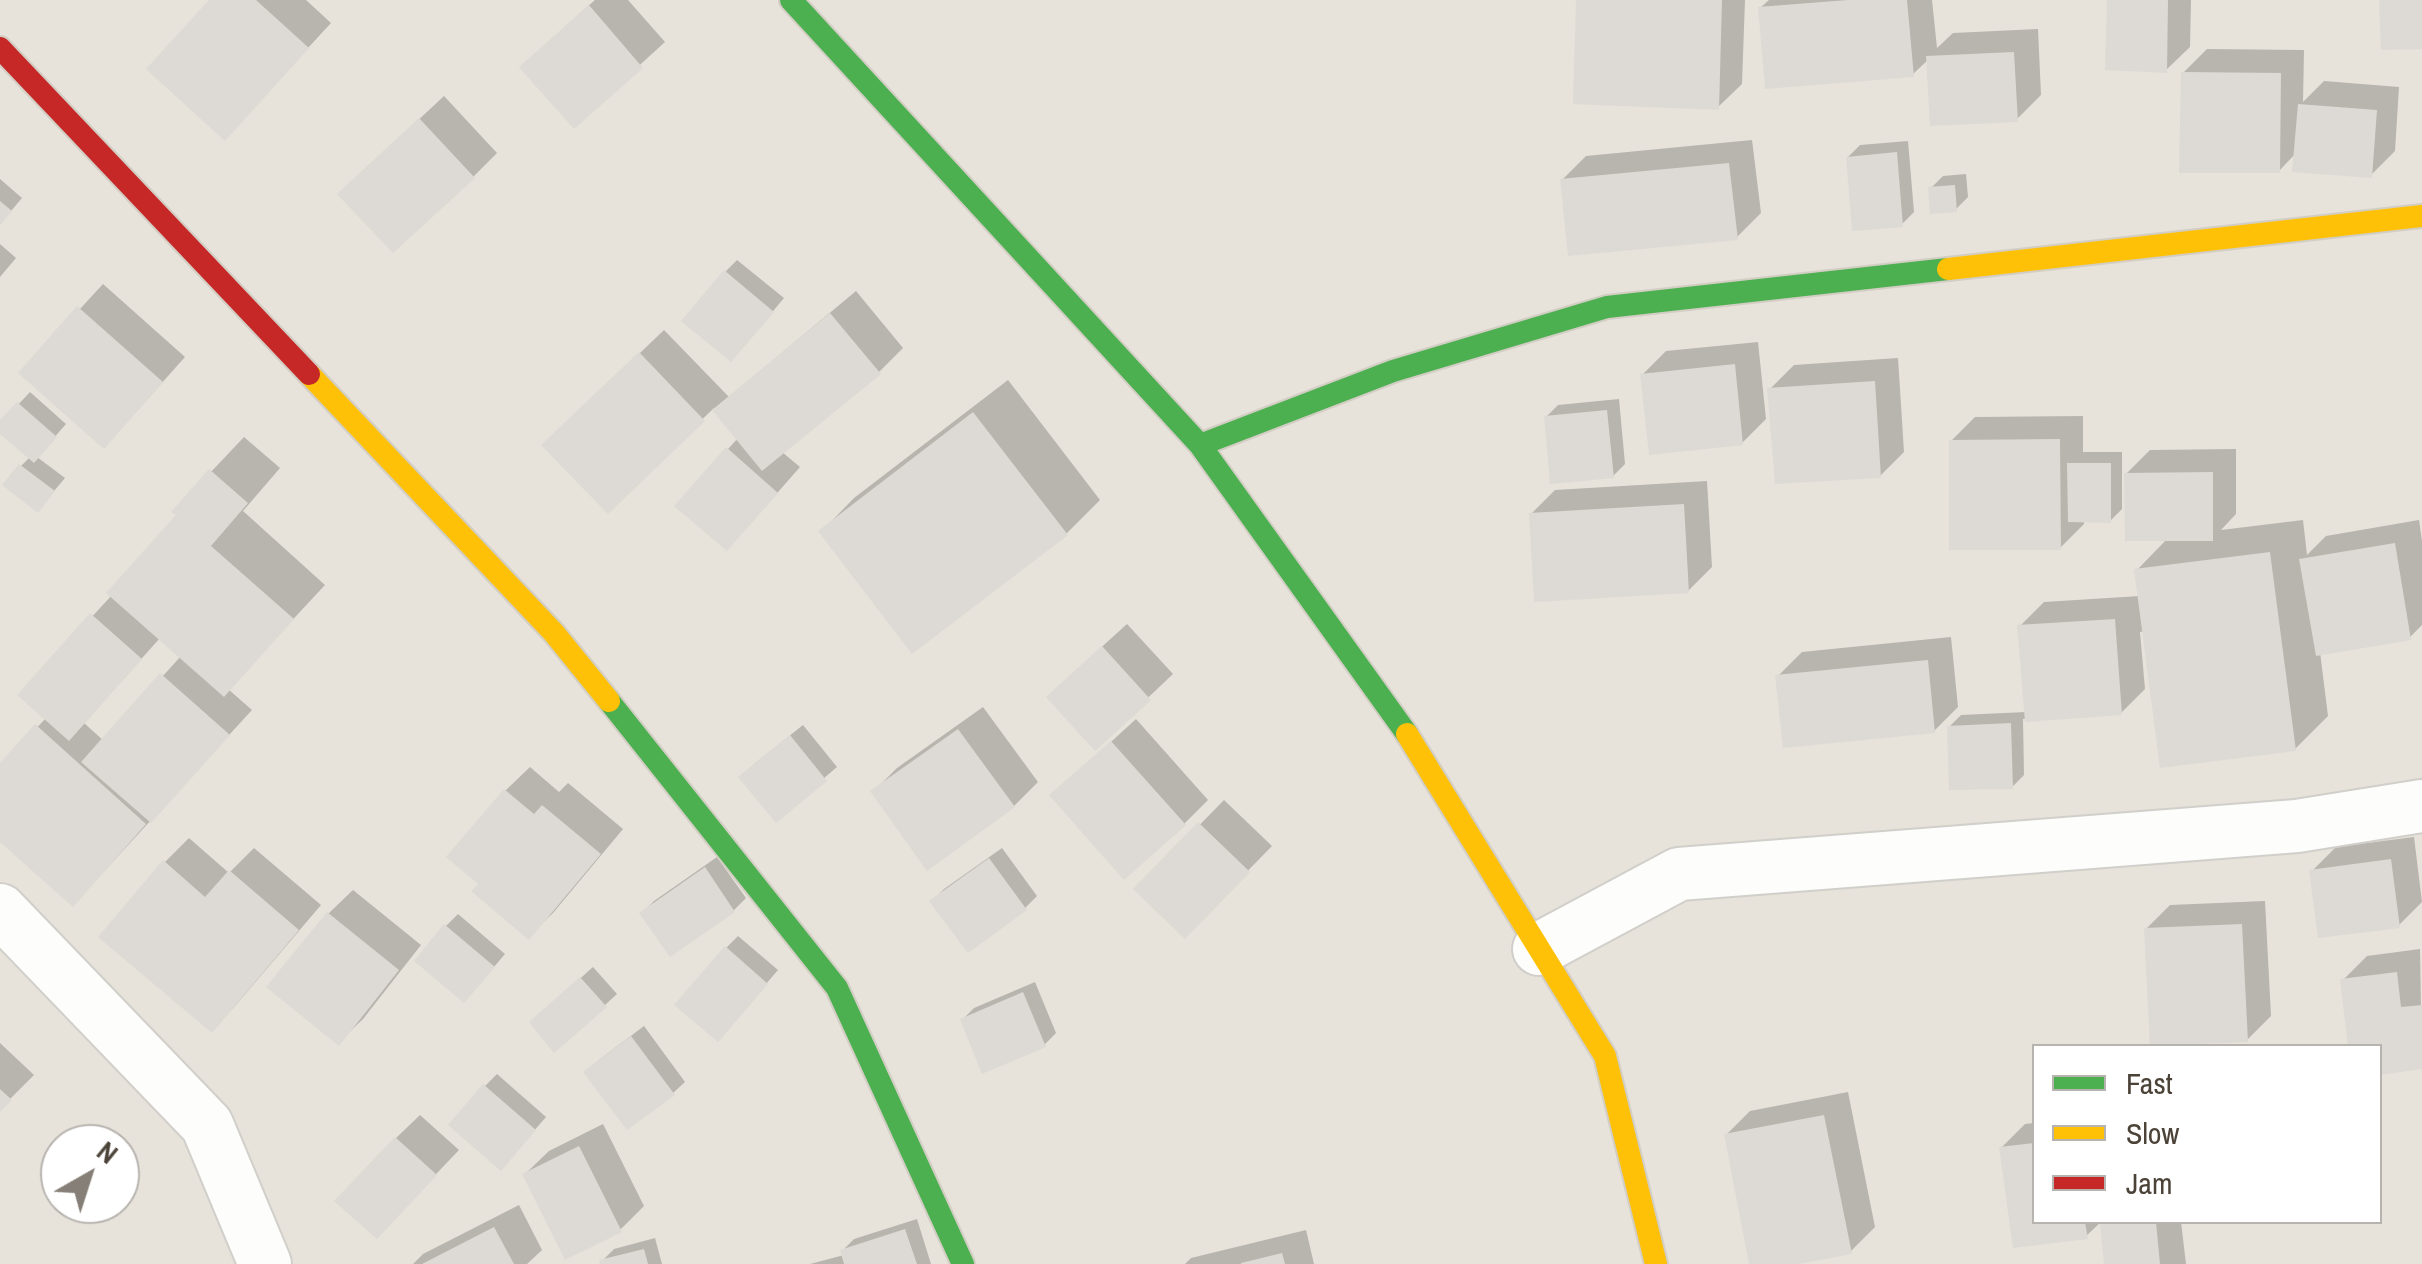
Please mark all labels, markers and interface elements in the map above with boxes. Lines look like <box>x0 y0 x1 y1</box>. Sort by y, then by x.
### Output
legend <box>2032 1044 2382 1224</box>
text: Fast <box>2126 1063 2173 1103</box>
text: Slow <box>2126 1113 2179 1153</box>
north arrow <box>40 1124 140 1224</box>
text: N <box>89 1132 126 1172</box>
text: Jam <box>2126 1163 2172 1203</box>

